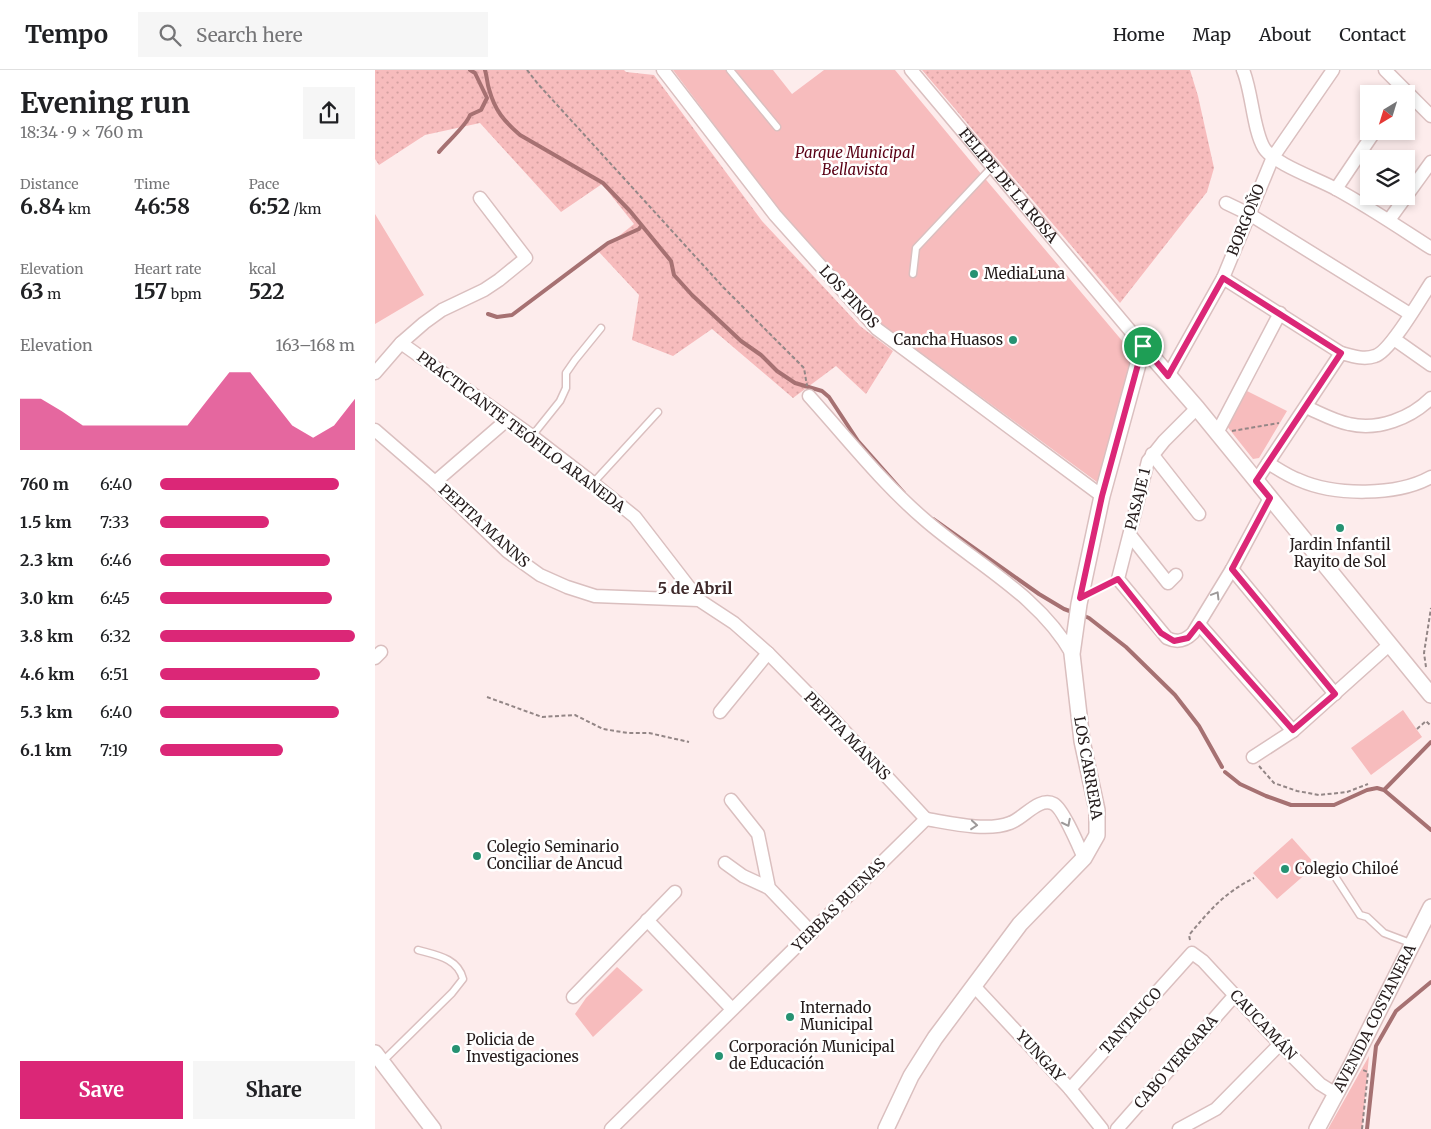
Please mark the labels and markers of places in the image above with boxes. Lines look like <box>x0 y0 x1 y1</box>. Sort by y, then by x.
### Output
place label: MediaLuna <box>984 264 1065 283</box>
marker: MediaLuna <box>968 268 980 280</box>
pin <box>1122 325 1164 367</box>
place label: Cancha Huasos <box>894 330 1003 349</box>
marker: Cancha Huasos <box>1007 334 1019 346</box>
marker: Jardin Infantil Rayito de Sol <box>1334 522 1346 534</box>
place label: Jardin Infantil Rayito de Sol <box>1288 535 1391 571</box>
place label: Colegio Seminario Conciliar de Ancud <box>487 837 623 873</box>
marker: Colegio Seminario Conciliar de Ancud <box>471 850 483 862</box>
place label: Colegio Chiloé <box>1295 859 1398 878</box>
marker: Colegio Chiloé <box>1279 863 1291 875</box>
place label: Internado Municipal <box>800 998 873 1034</box>
marker: Internado Municipal <box>784 1011 796 1023</box>
place label: Policia de Investigaciones <box>466 1030 579 1066</box>
place label: Corporación Municipal de Educación <box>729 1037 895 1073</box>
marker: Policia de Investigaciones <box>450 1043 462 1055</box>
marker: Corporación Municipal de Educación <box>713 1050 725 1062</box>

